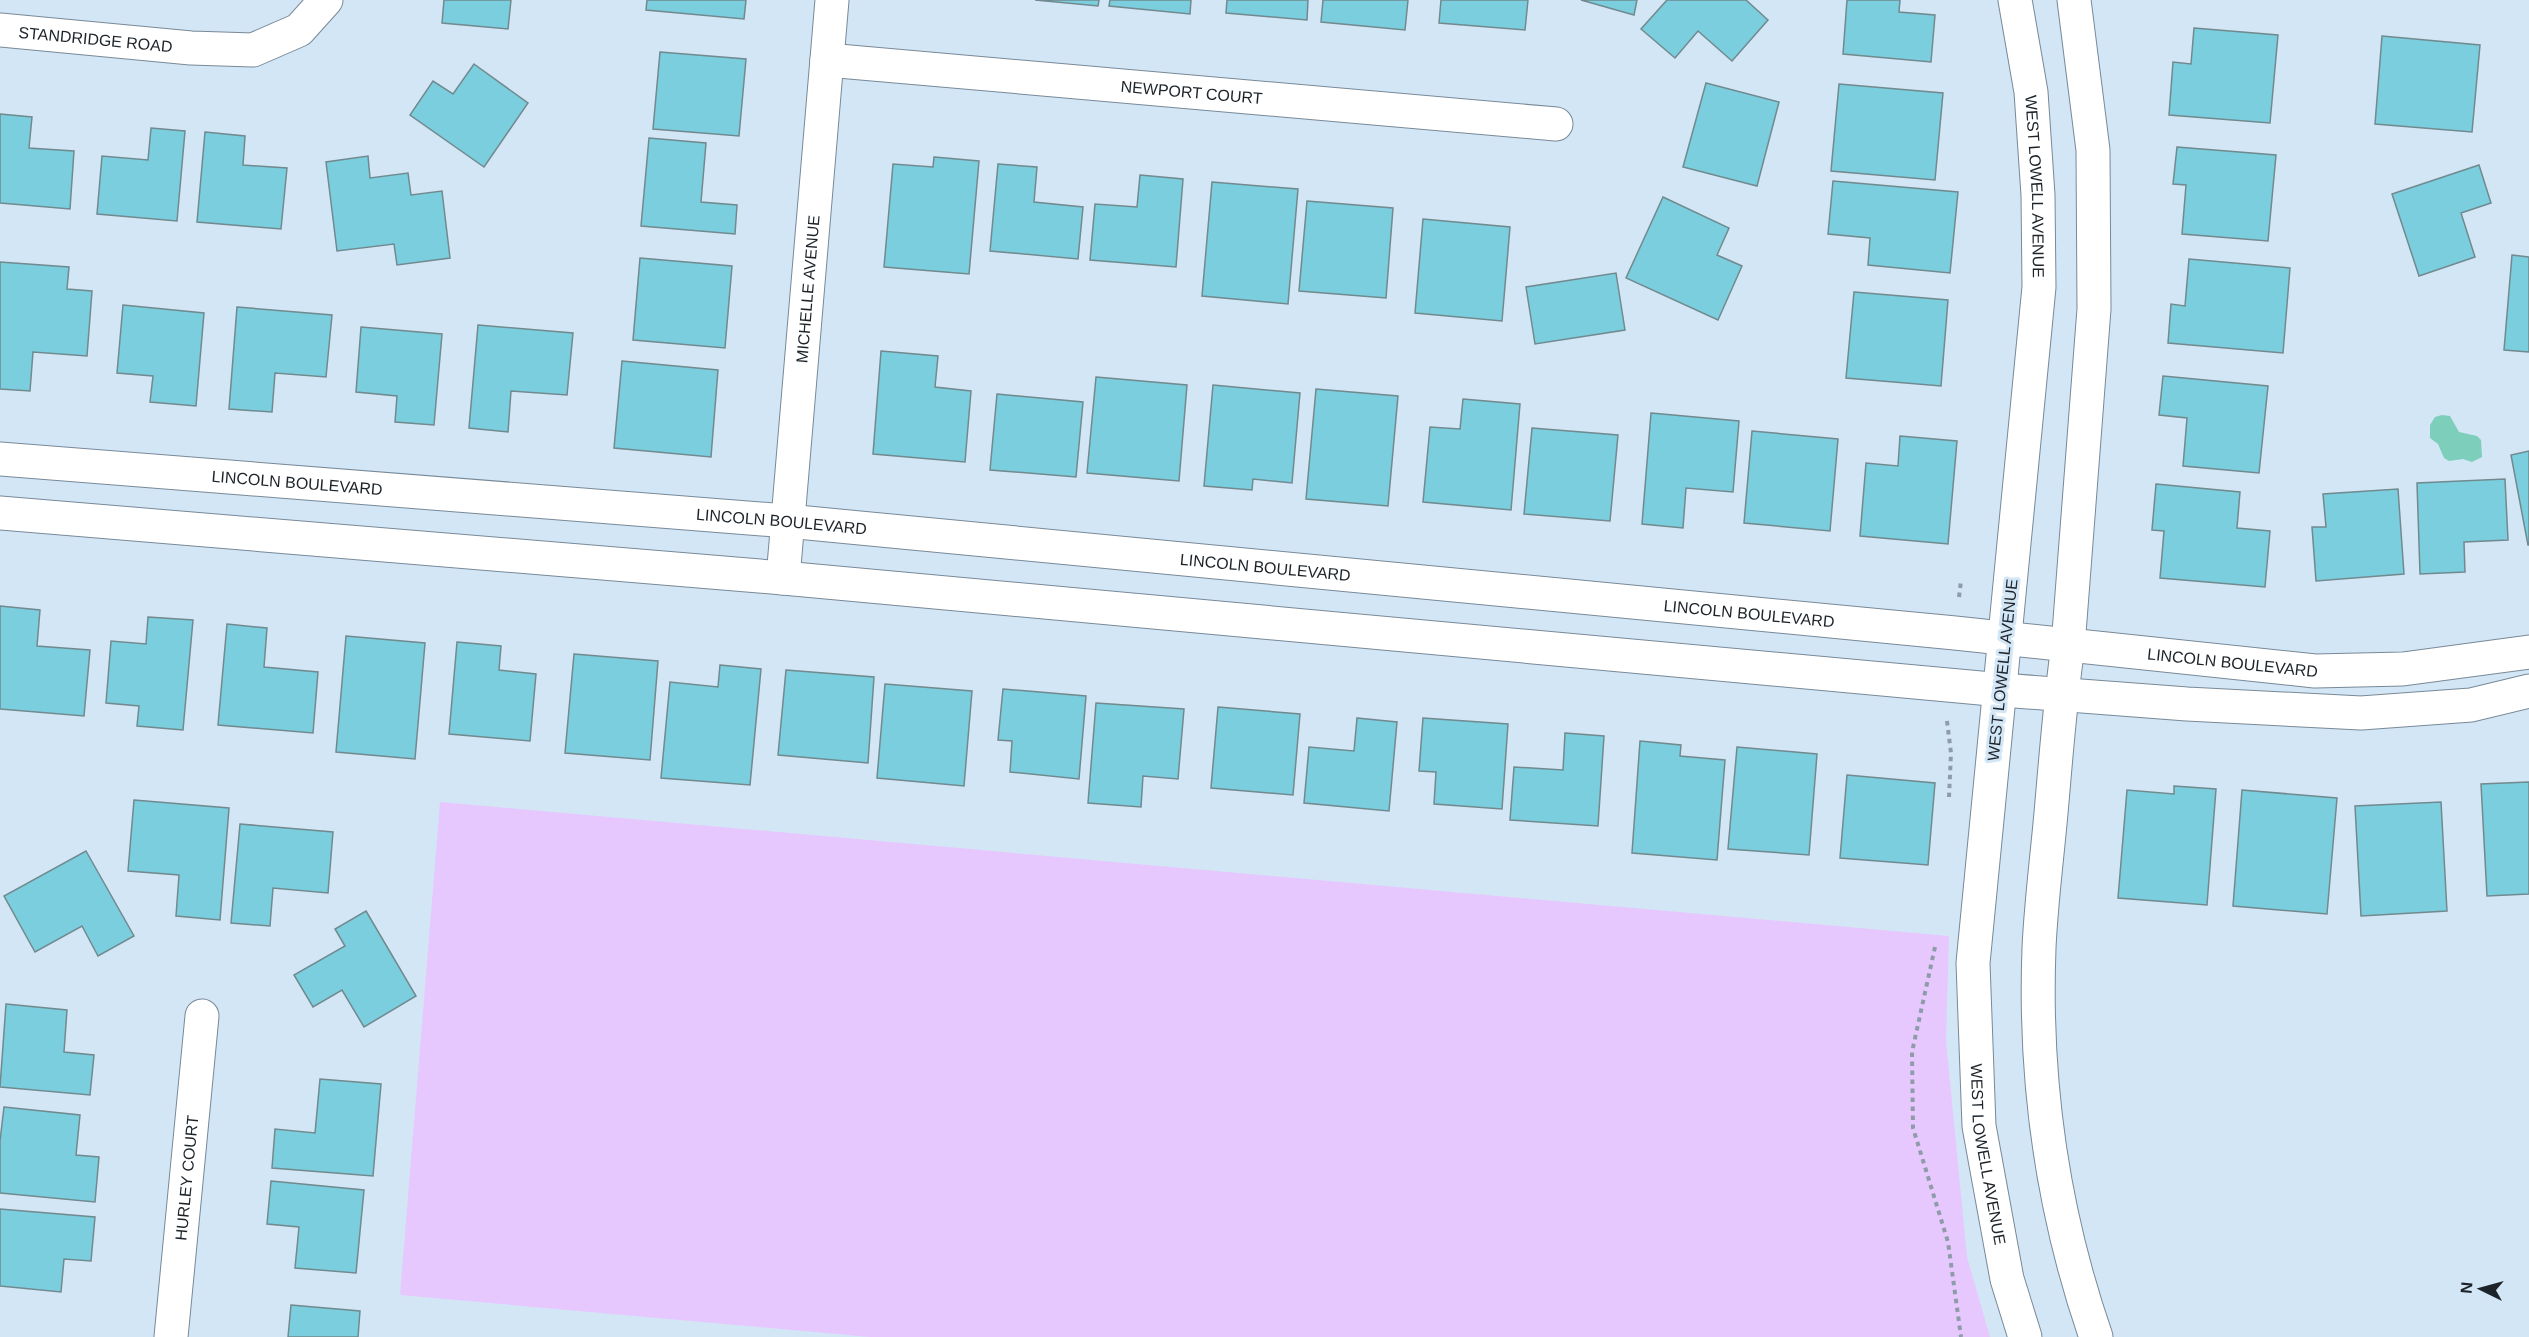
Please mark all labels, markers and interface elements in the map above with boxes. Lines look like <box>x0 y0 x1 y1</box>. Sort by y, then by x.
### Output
street label: STANDRIDGE ROAD <box>18 24 173 55</box>
street label: NEWPORT COURT <box>1120 78 1263 107</box>
street label: WEST LOWELL AVENUE <box>2022 95 2047 278</box>
street label: MICHELLE AVENUE <box>793 215 823 364</box>
street label: LINCOLN BOULEVARD <box>211 468 383 498</box>
street label: LINCOLN BOULEVARD <box>695 506 868 538</box>
street label: LINCOLN BOULEVARD <box>1179 551 1351 584</box>
street label: WEST LOWELL AVENUE <box>1984 578 2021 762</box>
street label: LINCOLN BOULEVARD <box>1663 597 1835 630</box>
street label: LINCOLN BOULEVARD <box>2146 645 2319 680</box>
street label: WEST LOWELL AVENUE <box>1968 1063 2009 1246</box>
street label: HURLEY COURT <box>172 1114 201 1241</box>
north arrow <box>2451 1259 2511 1319</box>
text: N <box>2458 1281 2476 1294</box>

